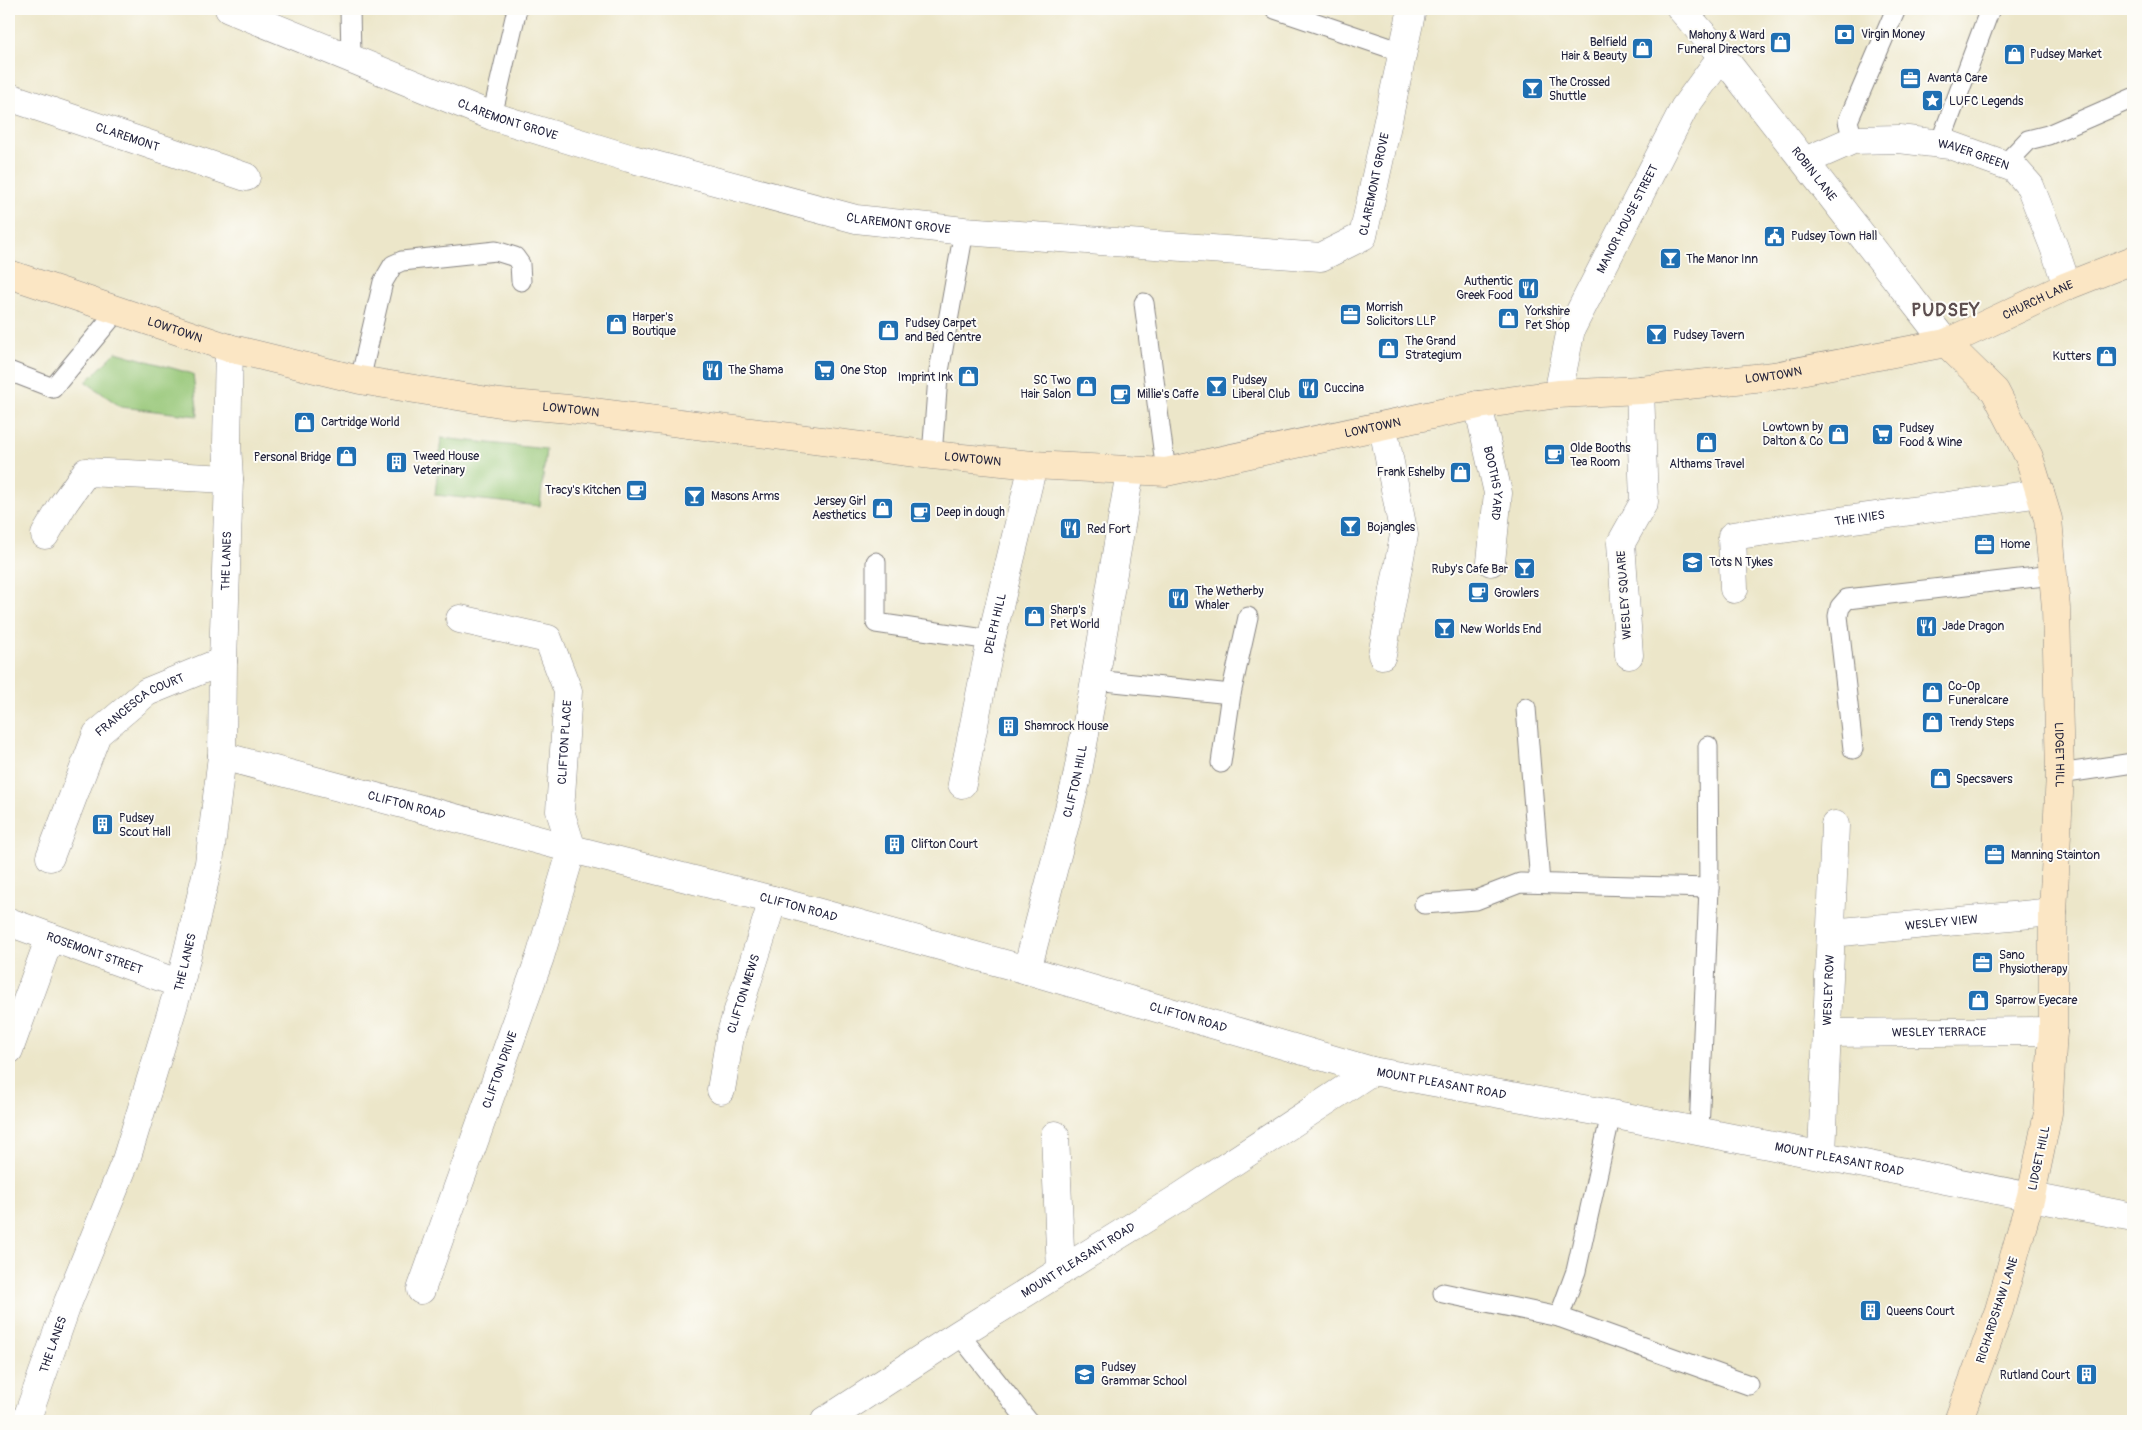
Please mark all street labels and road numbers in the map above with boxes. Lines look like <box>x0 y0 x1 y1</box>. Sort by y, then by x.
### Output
street label: CLAREMONT GROVE <box>455 96 560 144</box>
street label: CLAREMONT <box>93 120 161 155</box>
street label: CLAREMONT GROVE <box>1356 131 1393 237</box>
street label: WAVER GREEN <box>1937 137 2011 174</box>
street label: ROBIN LANE <box>1788 144 1839 204</box>
street label: MANOR HOUSE STREET <box>1594 162 1662 276</box>
street label: CLAREMONT GROVE <box>845 210 951 237</box>
street label: CHURCH LANE <box>2000 277 2076 323</box>
street label: LOWTOWN <box>145 314 204 347</box>
street label: LOWTOWN <box>1744 364 1803 387</box>
street label: LOWTOWN <box>542 400 600 421</box>
street label: LOWTOWN <box>1343 415 1402 441</box>
street label: BOOTHS YARD <box>1480 445 1505 521</box>
street label: LOWTOWN <box>943 449 1002 470</box>
street label: THE IVIES <box>1834 508 1886 530</box>
street label: THE LANES <box>218 531 235 591</box>
street label: WESLEY SQUARE <box>1614 550 1635 640</box>
street label: DELPH HILL <box>981 591 1010 655</box>
street label: FRANCESCA COURT <box>92 671 187 740</box>
street label: CLIFTON PLACE <box>555 700 575 785</box>
street label: LIDGET HILL <box>2051 722 2067 788</box>
street label: CLIFTON HILL <box>1060 743 1091 819</box>
street label: CLIFTON ROAD <box>366 788 447 823</box>
street label: CLIFTON ROAD <box>758 890 839 925</box>
street label: WESLEY VIEW <box>1904 912 1979 934</box>
street label: ROSEMONT STREET <box>44 929 145 978</box>
street label: THE LANES <box>171 932 200 993</box>
street label: CLIFTON MEWS <box>724 953 763 1035</box>
street label: WESLEY ROW <box>1820 954 1838 1026</box>
street label: CLIFTON ROAD <box>1148 999 1229 1036</box>
street label: WESLEY TERRACE <box>1892 1025 1986 1040</box>
street label: CLIFTON DRIVE <box>479 1029 521 1111</box>
street label: MOUNT PLEASANT ROAD <box>1375 1065 1508 1103</box>
street label: LIDGET HILL <box>2025 1124 2054 1192</box>
street label: MOUNT PLEASANT ROAD <box>1773 1139 1905 1180</box>
street label: MOUNT PLEASANT ROAD <box>1019 1219 1139 1302</box>
street label: RICHARDSHAW LANE <box>1973 1255 2022 1365</box>
street label: THE LANES <box>37 1314 70 1375</box>

